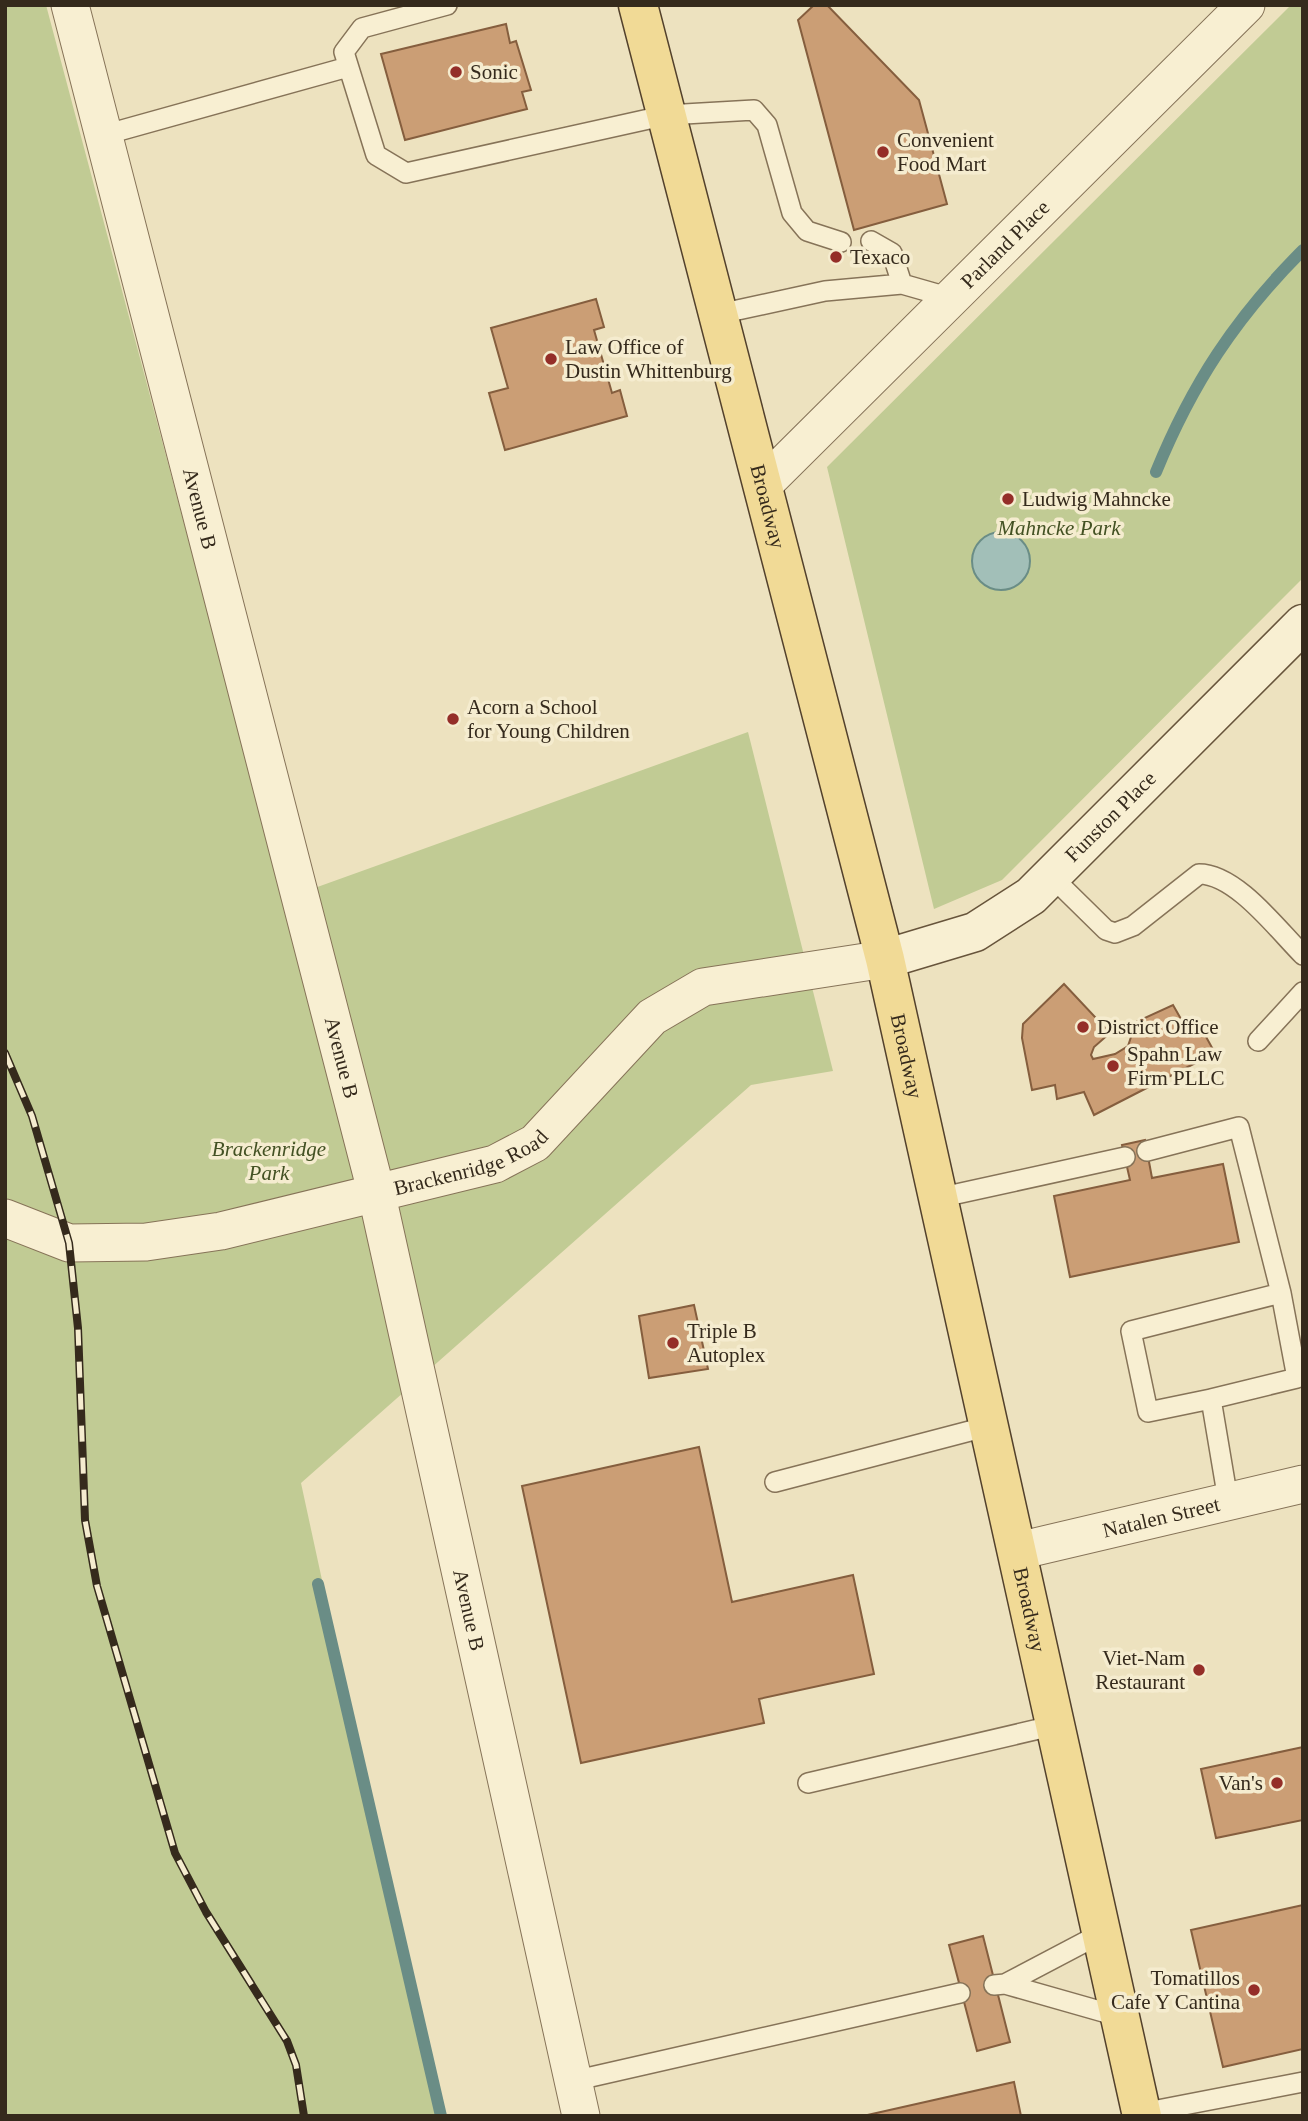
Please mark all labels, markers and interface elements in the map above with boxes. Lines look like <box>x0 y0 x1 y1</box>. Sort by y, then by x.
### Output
place label: Sonic <box>470 60 518 84</box>
marker: Sonic <box>448 64 464 80</box>
place label: Convenient Food Mart <box>897 128 994 176</box>
marker: Convenient Food Mart <box>875 144 891 160</box>
street label: Parland Place <box>956 195 1054 293</box>
place label: Texaco <box>850 245 910 269</box>
marker: Texaco <box>828 249 844 265</box>
place label: Law Office of Dustin Whittenburg <box>565 335 732 383</box>
marker: Law Office of Dustin Whittenburg <box>543 351 559 367</box>
street label: Broadway <box>745 462 790 552</box>
street label: Avenue B <box>178 465 222 552</box>
place label: Ludwig Mahncke <box>1022 487 1171 511</box>
marker: Ludwig Mahncke <box>1000 491 1016 507</box>
park label: Mahncke Park <box>996 516 1121 540</box>
place label: Acorn a School for Young Children <box>467 695 630 743</box>
marker: Acorn a School for Young Children <box>445 711 461 727</box>
street label: Funston Place <box>1060 766 1161 867</box>
street label: Broadway <box>886 1011 928 1101</box>
street label: Avenue B <box>320 1014 364 1101</box>
place label: District Office <box>1097 1015 1219 1039</box>
marker: District Office <box>1075 1019 1091 1035</box>
place label: Spahn Law Firm PLLC <box>1127 1042 1224 1090</box>
marker: Spahn Law Firm PLLC <box>1105 1058 1121 1074</box>
street label: Brackenridge Road <box>391 1124 553 1200</box>
park label: Brackenridge Park <box>212 1137 326 1185</box>
place label: Triple B Autoplex <box>687 1319 766 1367</box>
marker: Triple B Autoplex <box>665 1335 681 1351</box>
street label: Natalen Street <box>1100 1492 1222 1543</box>
street label: Broadway <box>1008 1565 1051 1655</box>
street label: Avenue B <box>448 1567 490 1653</box>
place label: Viet-Nam Restaurant <box>1095 1646 1185 1694</box>
marker: Viet-Nam Restaurant <box>1191 1662 1207 1678</box>
place label: Van's <box>1218 1771 1263 1795</box>
marker: Van's <box>1269 1775 1285 1791</box>
place label: Tomatillos Cafe Y Cantina <box>1111 1966 1241 2014</box>
marker: Tomatillos Cafe Y Cantina <box>1246 1982 1262 1998</box>

